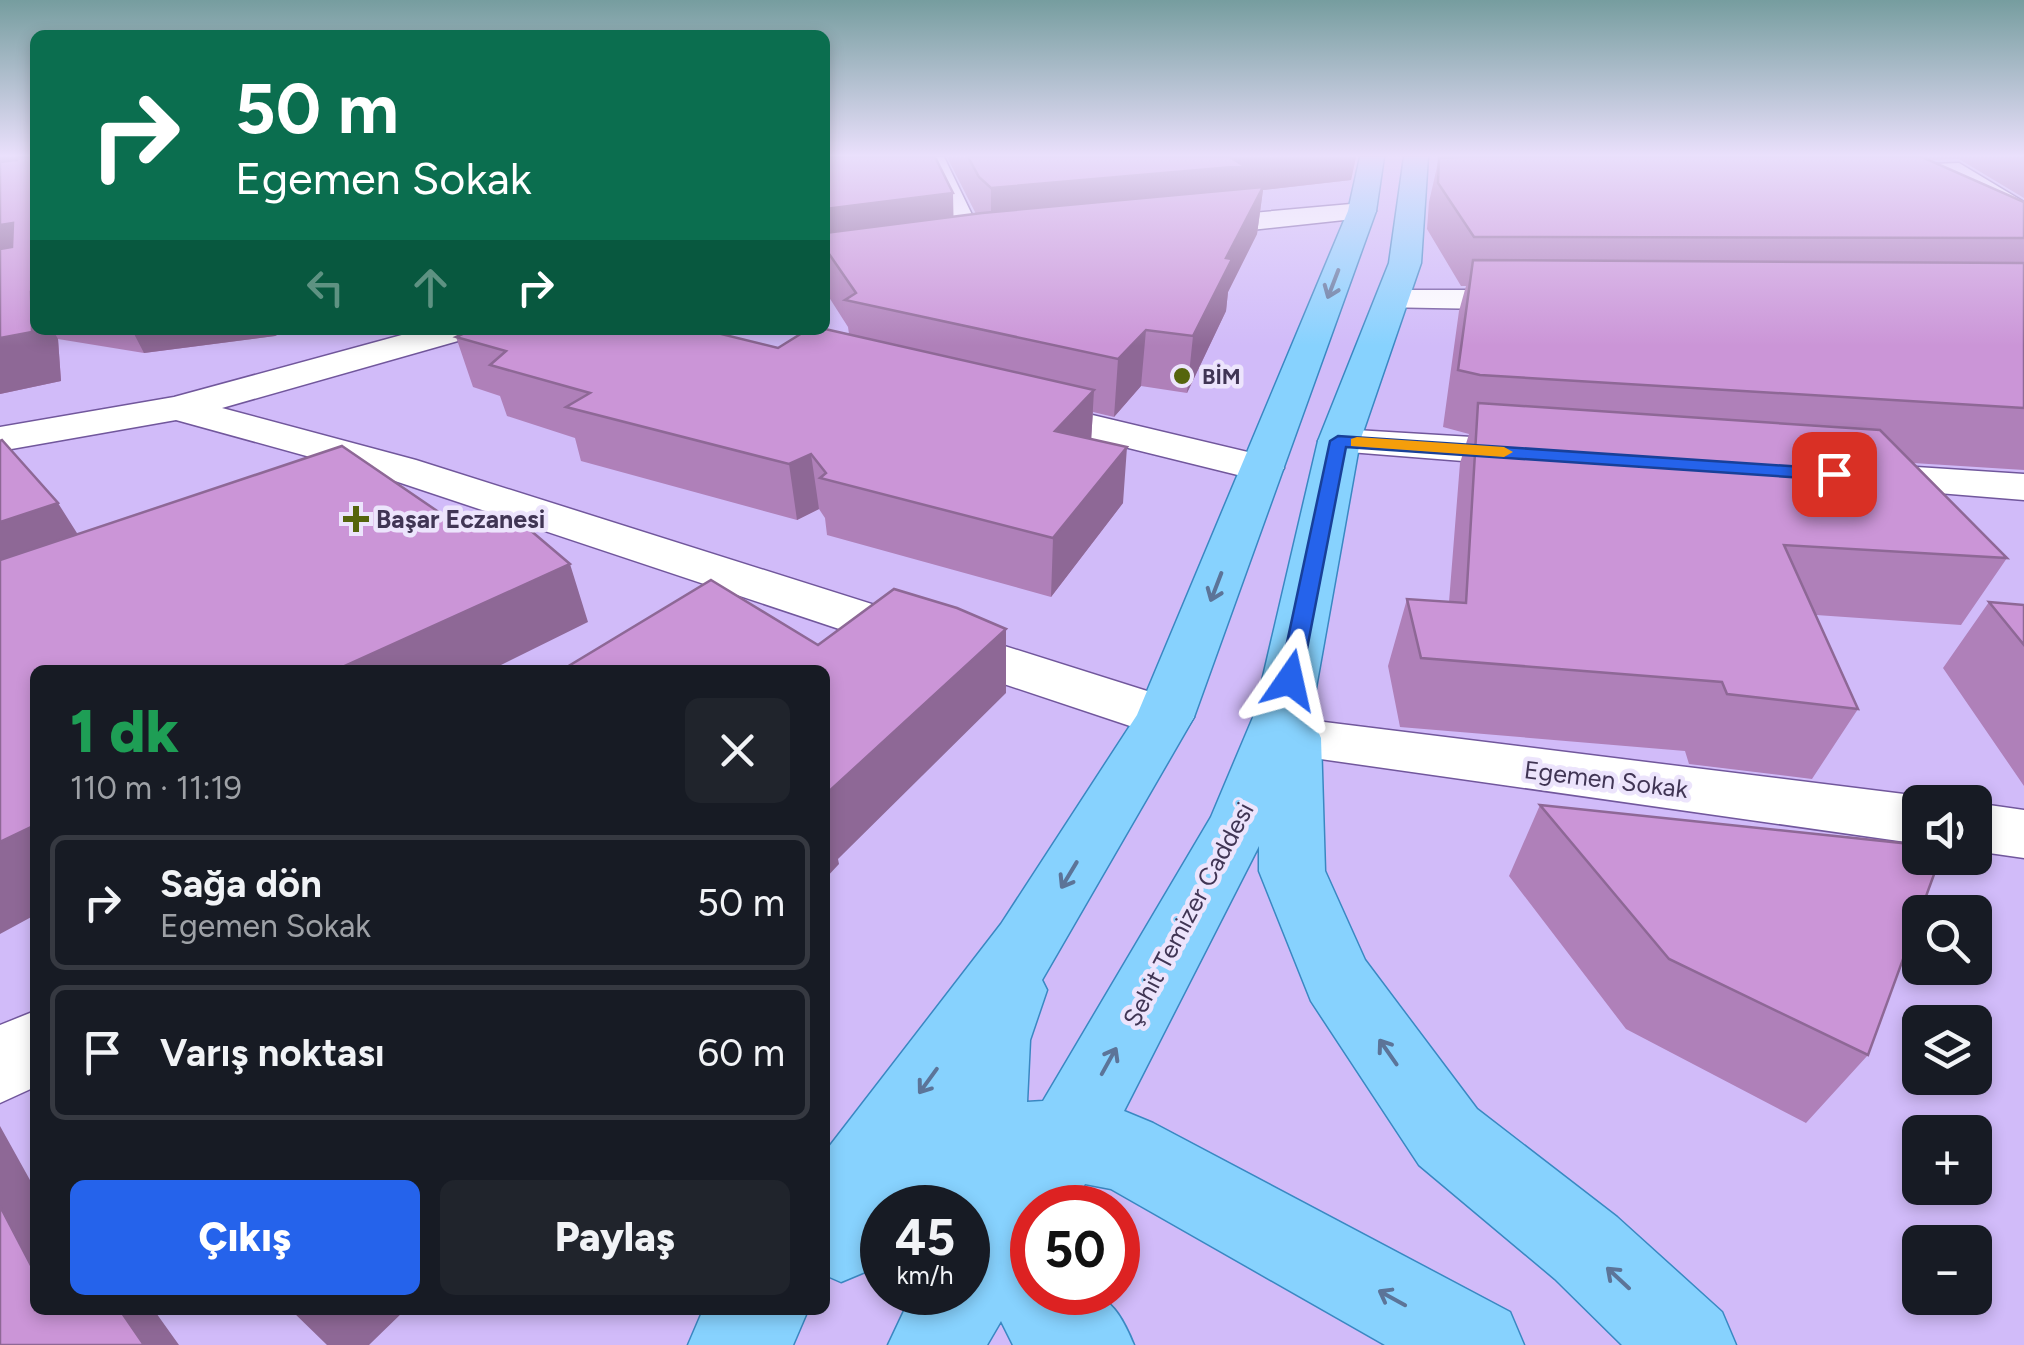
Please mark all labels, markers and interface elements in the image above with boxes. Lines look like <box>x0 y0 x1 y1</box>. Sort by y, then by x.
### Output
text: 50 m <box>235 66 399 151</box>
icon: right <box>70 70 200 200</box>
text: Egemen Sokak <box>235 151 532 205</box>
icon: left <box>298 260 353 315</box>
icon: ahead <box>403 260 458 315</box>
icon: right <box>508 260 563 315</box>
one-way arrow <box>1323 268 1341 298</box>
place label: BİM <box>1202 363 1241 390</box>
marker: BİM <box>1171 365 1193 387</box>
pin <box>1792 432 1877 517</box>
icon: arrive <box>1807 447 1862 502</box>
place label: Başar Eczanesi <box>376 504 545 534</box>
marker: Başar Eczanesi <box>345 508 367 530</box>
one-way arrow <box>1206 570 1224 601</box>
position arrow <box>1238 628 1342 732</box>
text: 1 dk <box>70 695 179 767</box>
button: close <box>685 698 790 803</box>
street label: Egemen Sokak <box>1522 754 1690 804</box>
text: 110 m · 11:19 <box>70 769 242 807</box>
map controls <box>1902 785 1992 1315</box>
button: sound <box>1902 785 1992 875</box>
street label: Şehit Temizer Caddesi <box>1116 797 1260 1031</box>
one-way arrow <box>1059 860 1079 889</box>
text: Sağa dön <box>160 861 322 907</box>
icon: right <box>75 875 130 930</box>
text: 50 m <box>697 880 785 926</box>
button: search <box>1902 895 1992 985</box>
text: Egemen Sokak <box>160 907 371 945</box>
button: layers <box>1902 1005 1992 1095</box>
icon: arrive <box>75 1025 130 1080</box>
text: Varış noktası <box>160 1030 385 1076</box>
text: 60 m <box>697 1030 785 1076</box>
one-way arrow <box>1378 1039 1399 1066</box>
one-way arrow <box>1100 1047 1120 1076</box>
one-way arrow <box>918 1067 939 1094</box>
button: + <box>1902 1115 1992 1205</box>
button: Çıkış <box>70 1180 420 1295</box>
button: Paylaş <box>440 1180 790 1295</box>
speed limit sign: 50 <box>1010 1185 1140 1315</box>
text: 45 <box>895 1207 955 1268</box>
button: − <box>1902 1225 1992 1315</box>
text: km/h <box>896 1260 954 1290</box>
one-way arrow <box>1606 1267 1631 1290</box>
one-way arrow <box>1377 1288 1407 1307</box>

